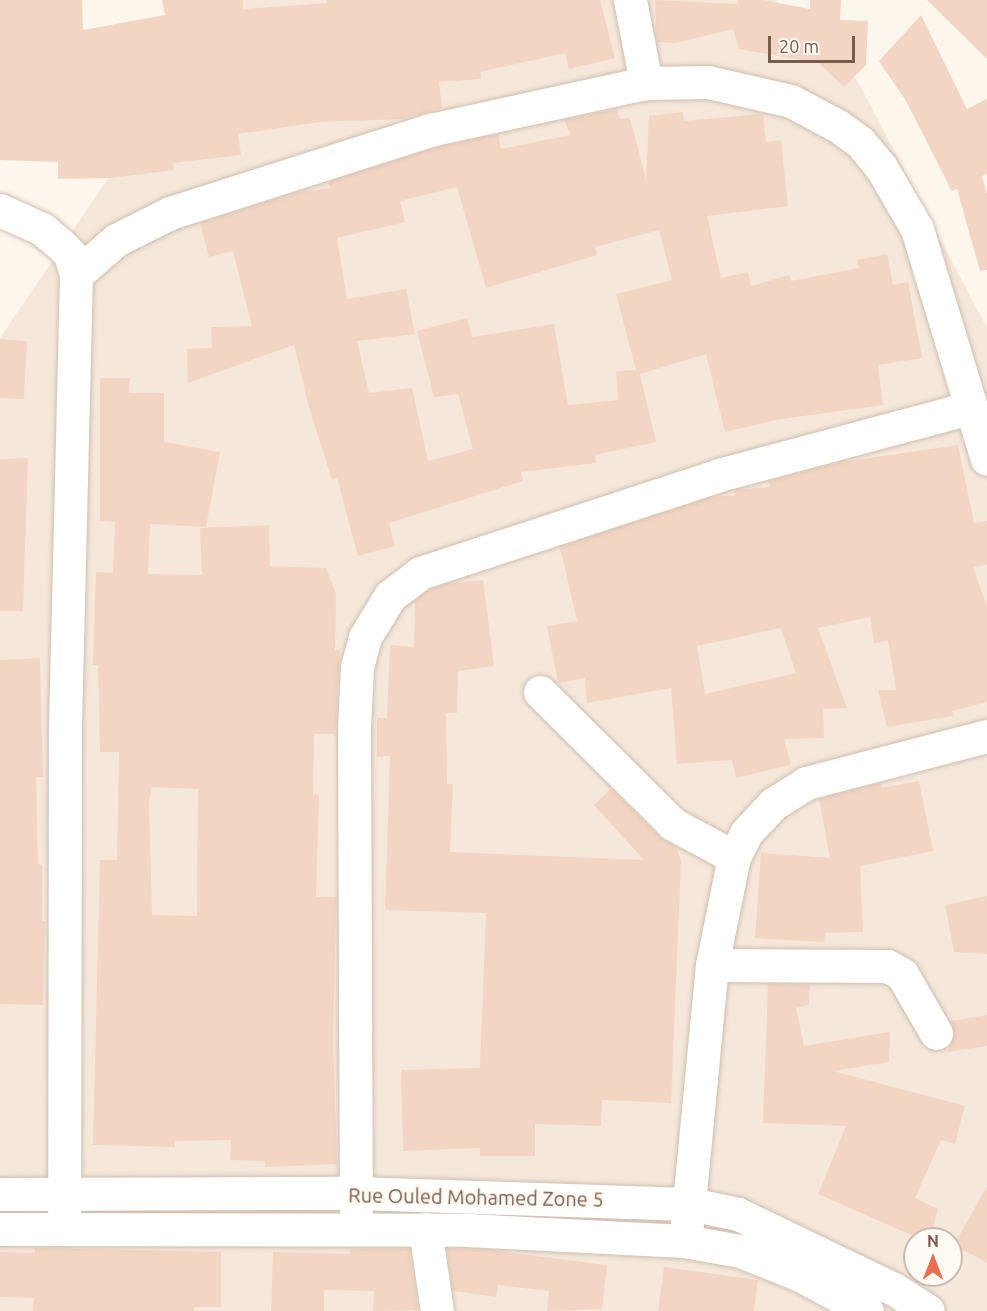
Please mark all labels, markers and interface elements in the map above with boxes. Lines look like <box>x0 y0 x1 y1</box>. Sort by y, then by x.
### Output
scale bar <box>771 24 858 62</box>
text: 20 m <box>779 36 819 56</box>
street label: Rue Ouled Mohamed Zone 5 <box>348 1183 604 1211</box>
north arrow <box>903 1227 963 1287</box>
text: N <box>927 1232 939 1250</box>

